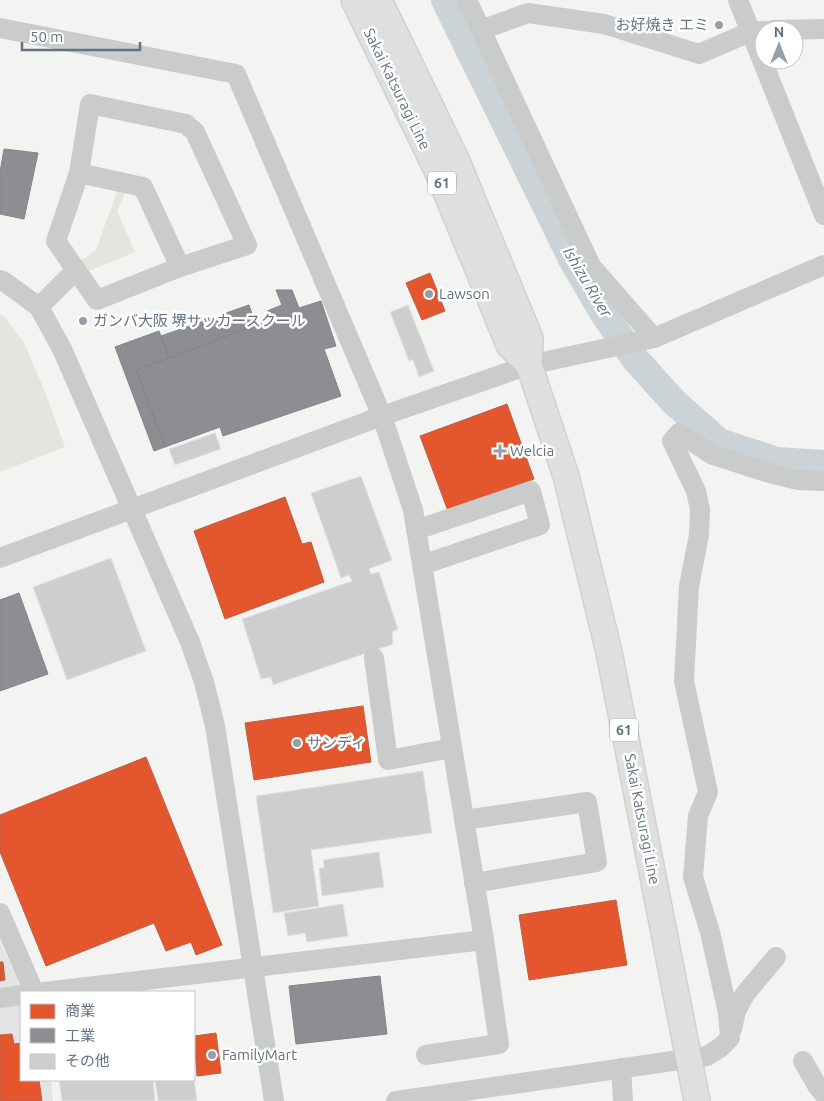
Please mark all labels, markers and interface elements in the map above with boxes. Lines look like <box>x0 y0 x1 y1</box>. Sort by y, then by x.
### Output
place label: お好焼き エミ <box>616 16 709 33</box>
marker: お好焼き エミ <box>713 19 725 31</box>
scale bar <box>22 20 140 52</box>
north arrow <box>754 20 804 70</box>
text: N <box>774 24 784 40</box>
street label: Sakai Katsuragi Line <box>361 25 434 152</box>
text: 50 m <box>30 28 63 45</box>
road number: 61 <box>428 172 456 194</box>
water label: Ishizu River <box>560 244 616 321</box>
place label: Lawson <box>439 285 490 302</box>
marker: Lawson <box>423 288 435 300</box>
place label: ガンバ大阪 堺サッカースクール <box>93 312 306 329</box>
marker: ガンバ大阪 堺サッカースクール <box>77 315 89 327</box>
place label: Welcia <box>510 442 554 459</box>
marker: Welcia <box>494 445 506 457</box>
road number: 61 <box>610 718 638 742</box>
place label: サンディ <box>307 734 366 751</box>
marker: サンディ <box>291 737 303 749</box>
street label: Sakai Katsuragi Line <box>621 752 664 886</box>
legend <box>20 991 195 1081</box>
text: 商業 <box>65 1002 95 1019</box>
text: 工業 <box>65 1027 95 1044</box>
place label: FamilyMart <box>222 1046 297 1063</box>
marker: FamilyMart <box>206 1049 218 1061</box>
text: その他 <box>65 1052 110 1069</box>

